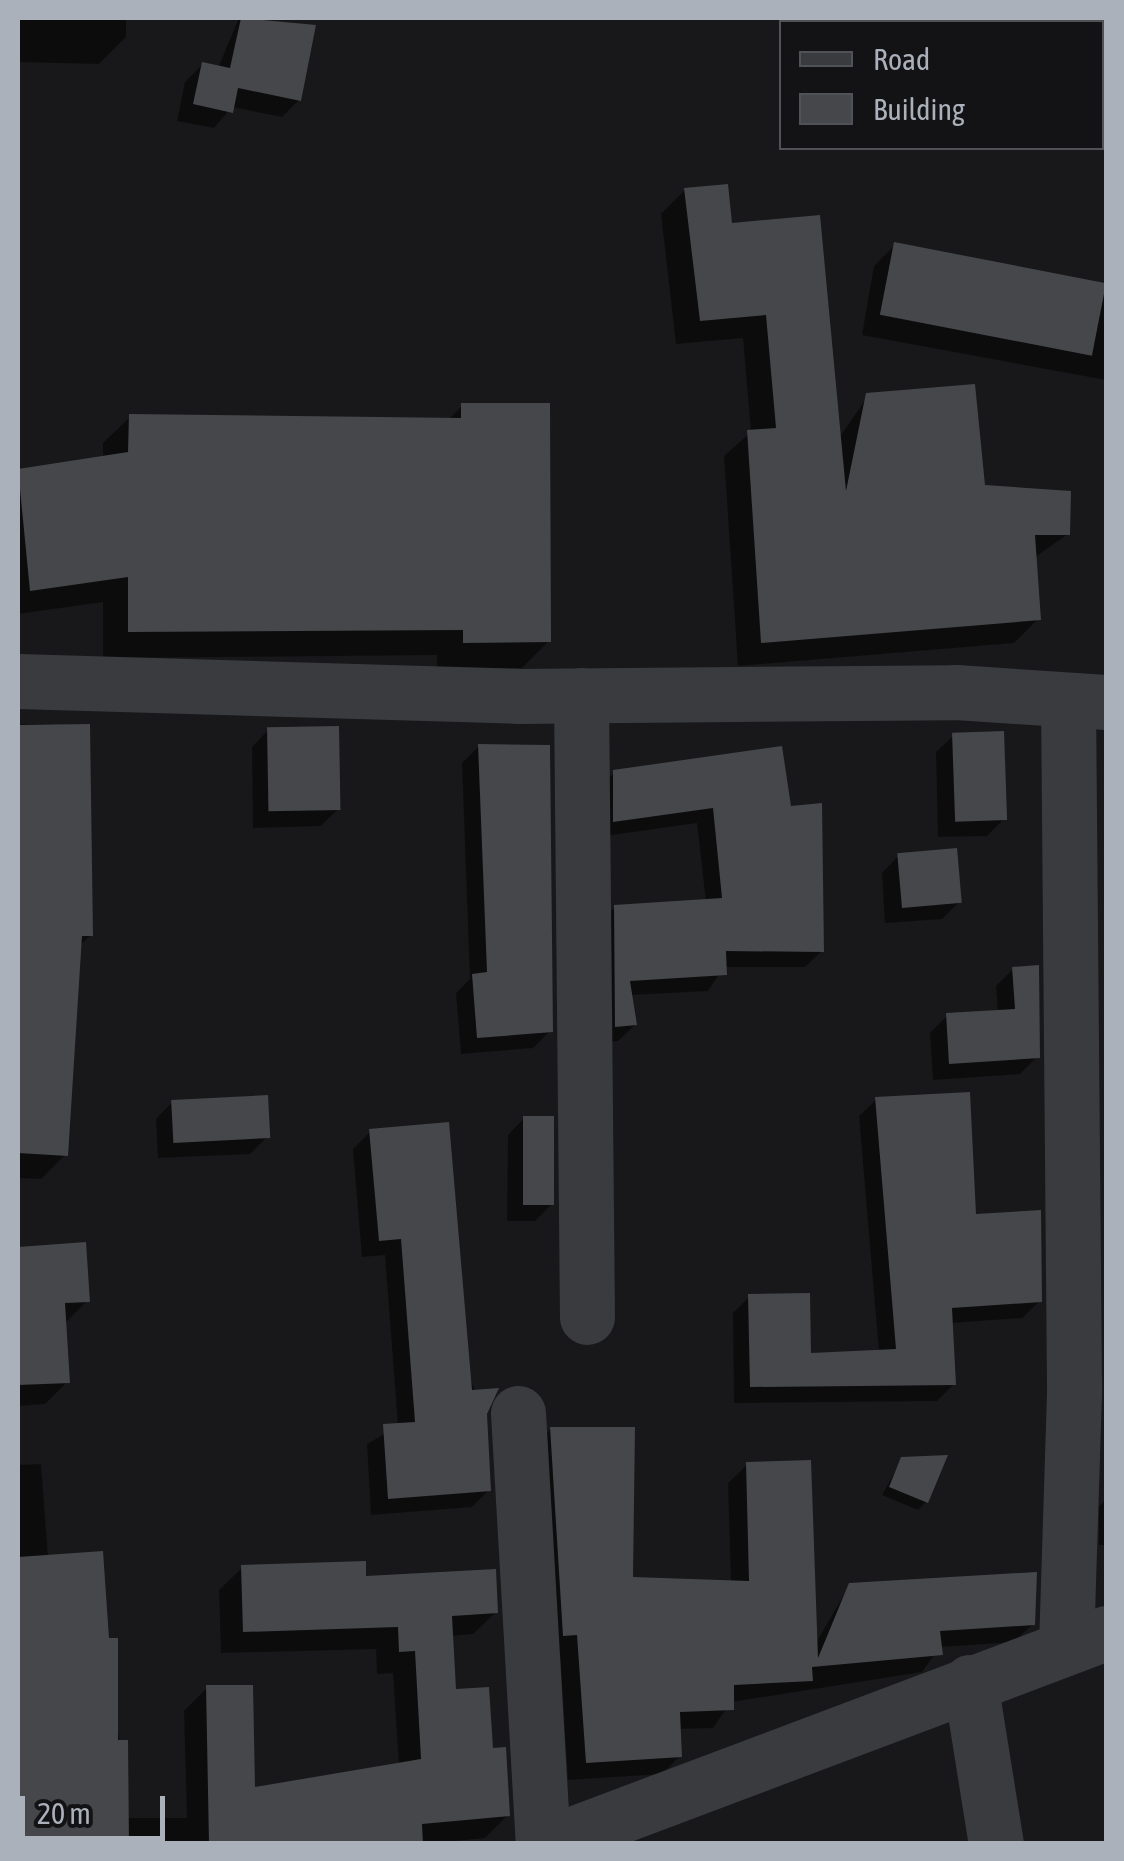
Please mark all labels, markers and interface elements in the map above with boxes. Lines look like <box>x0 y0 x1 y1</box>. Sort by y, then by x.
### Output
legend <box>779 20 1104 150</box>
text: Road <box>873 42 930 76</box>
text: Building <box>873 92 965 126</box>
scale bar <box>25 1776 170 1838</box>
text: 20 m <box>37 1796 91 1830</box>

